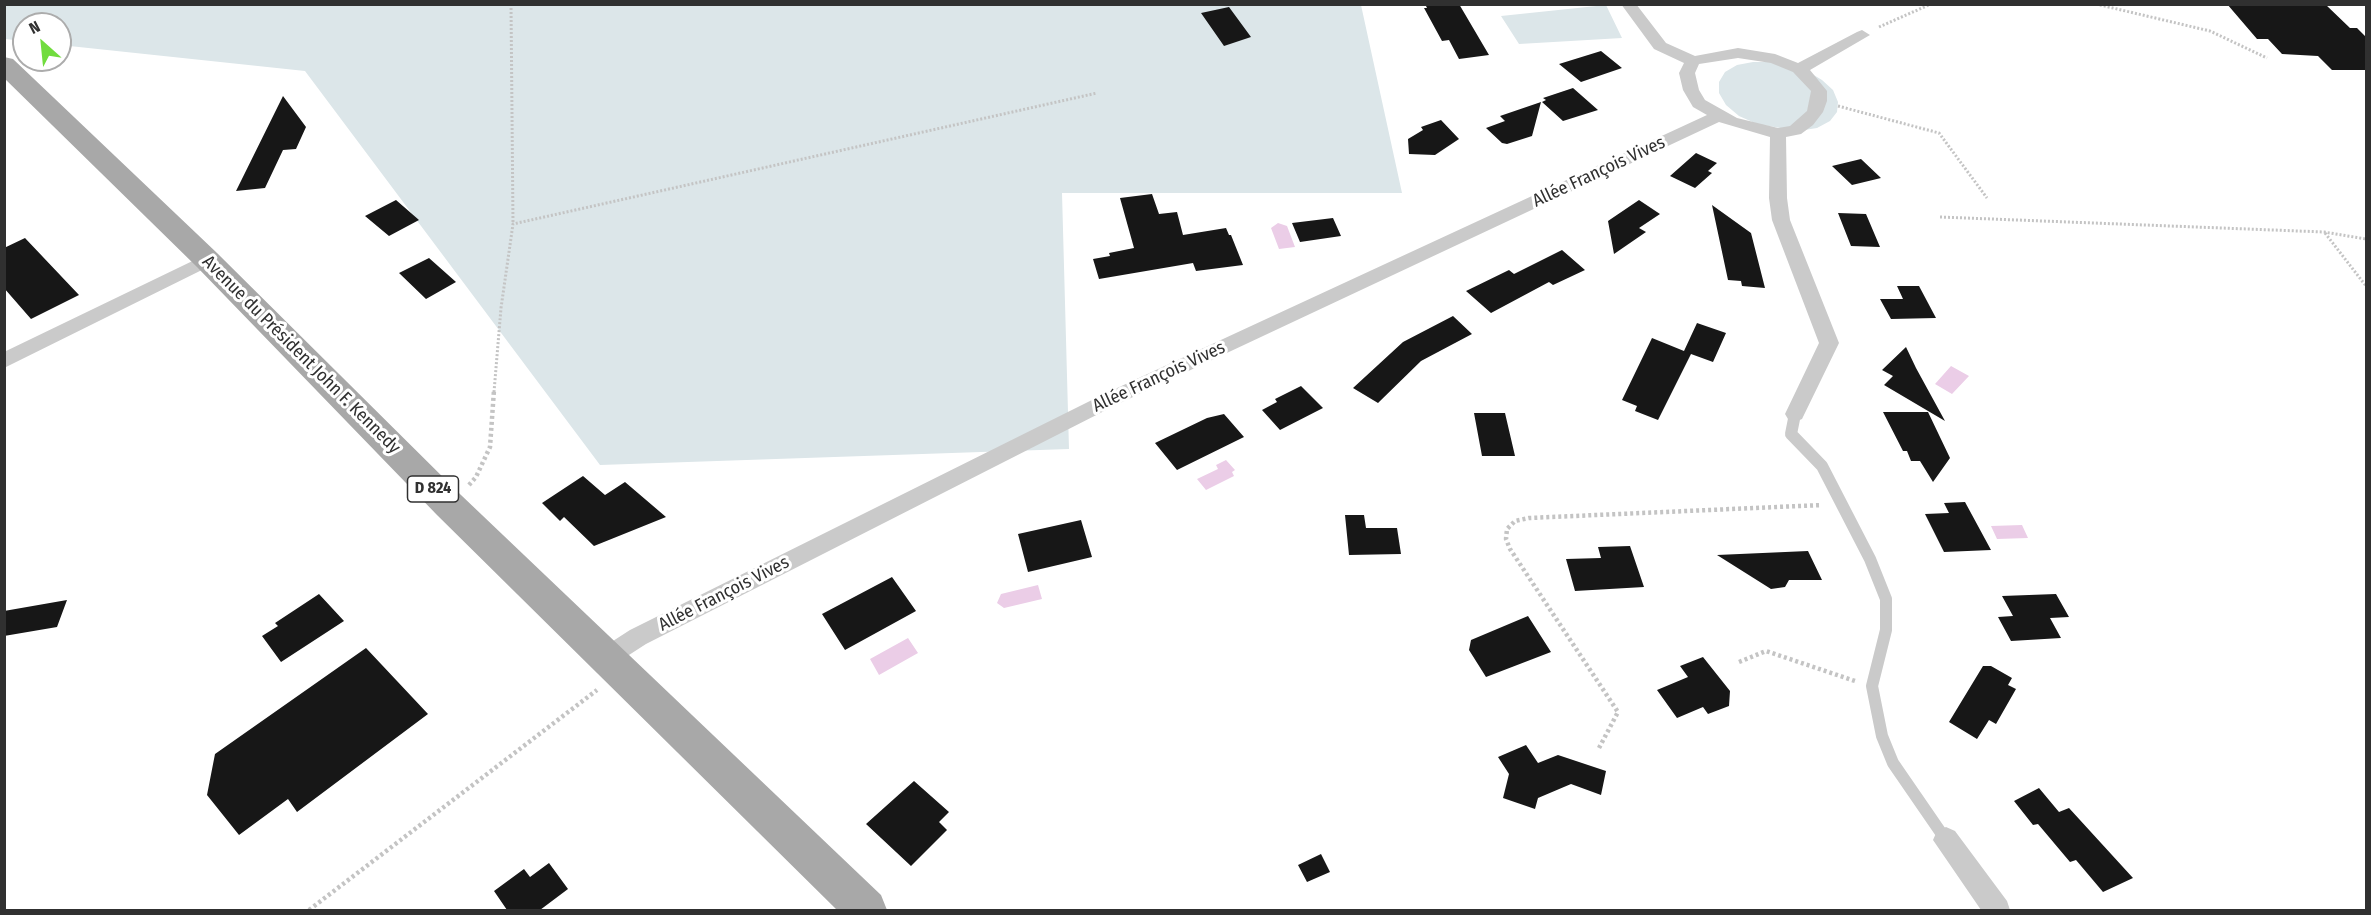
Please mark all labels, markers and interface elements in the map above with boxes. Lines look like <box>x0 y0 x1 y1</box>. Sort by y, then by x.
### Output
north arrow <box>12 12 72 72</box>
text: N <box>26 17 43 38</box>
street label: Allée François Vives <box>1529 132 1669 212</box>
street label: Avenue du Président John F. Kennedy <box>197 251 405 459</box>
street label: Allée François Vives <box>1089 337 1229 417</box>
road number: D 824 <box>408 476 458 502</box>
street label: Allée François Vives <box>655 552 793 636</box>

